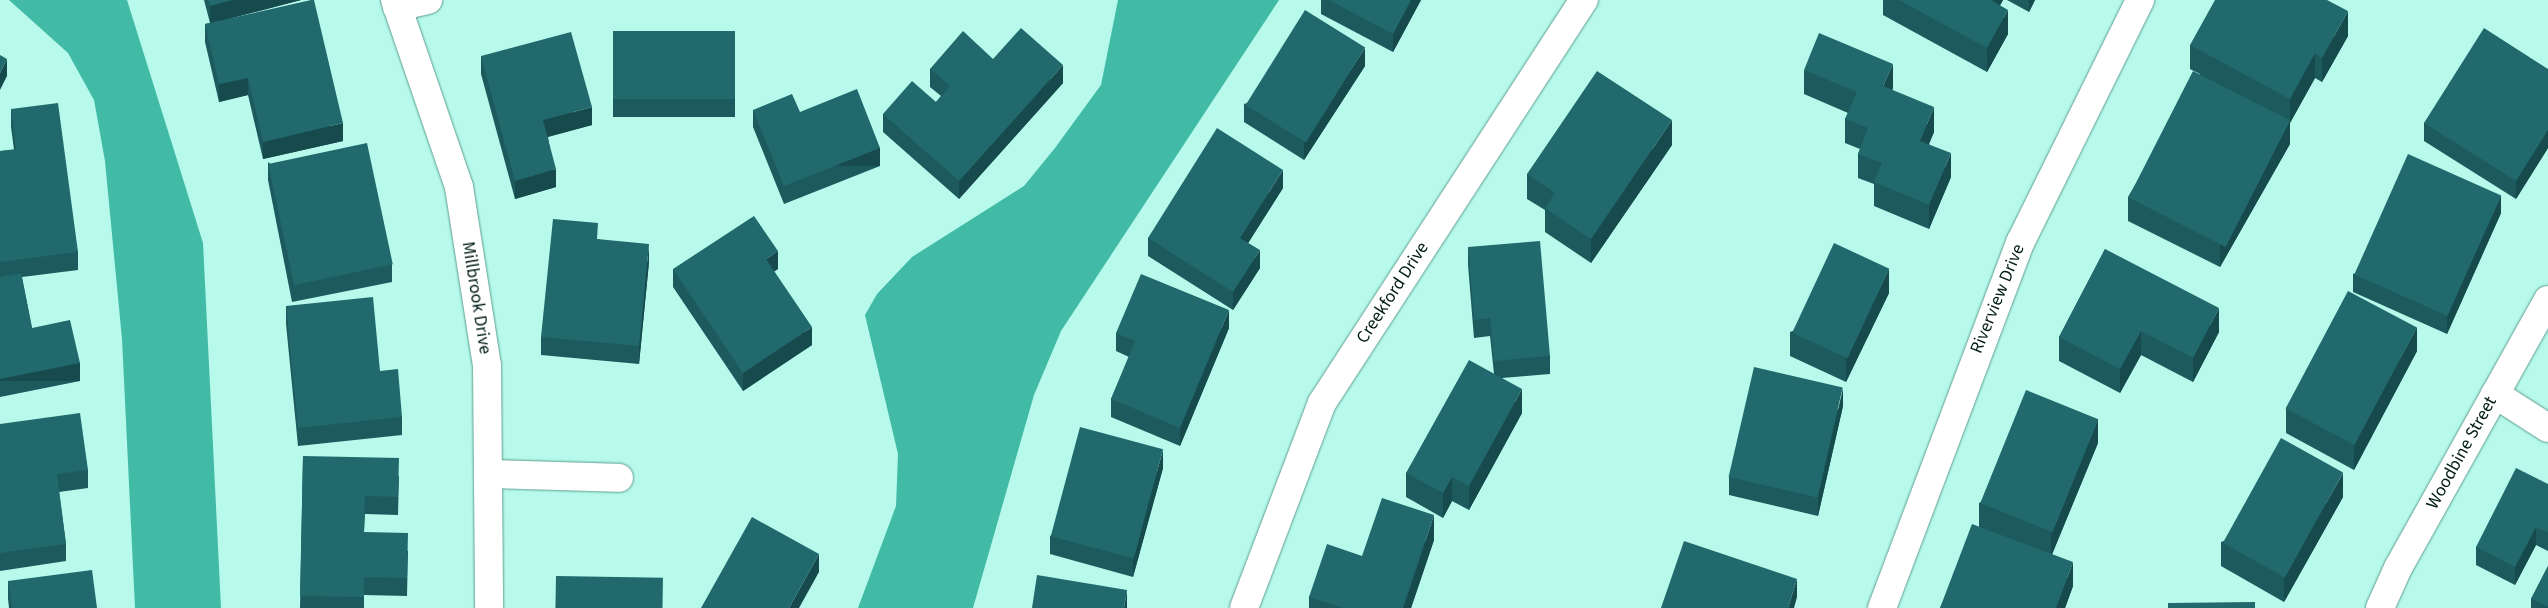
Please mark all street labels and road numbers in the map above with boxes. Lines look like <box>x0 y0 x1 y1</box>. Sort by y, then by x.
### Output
street label: Creekford Drive <box>1352 238 1434 348</box>
street label: Millbrook Drive <box>456 240 496 356</box>
street label: Riverview Drive <box>1966 241 2030 357</box>
street label: Woodbine Street <box>2422 393 2502 513</box>

